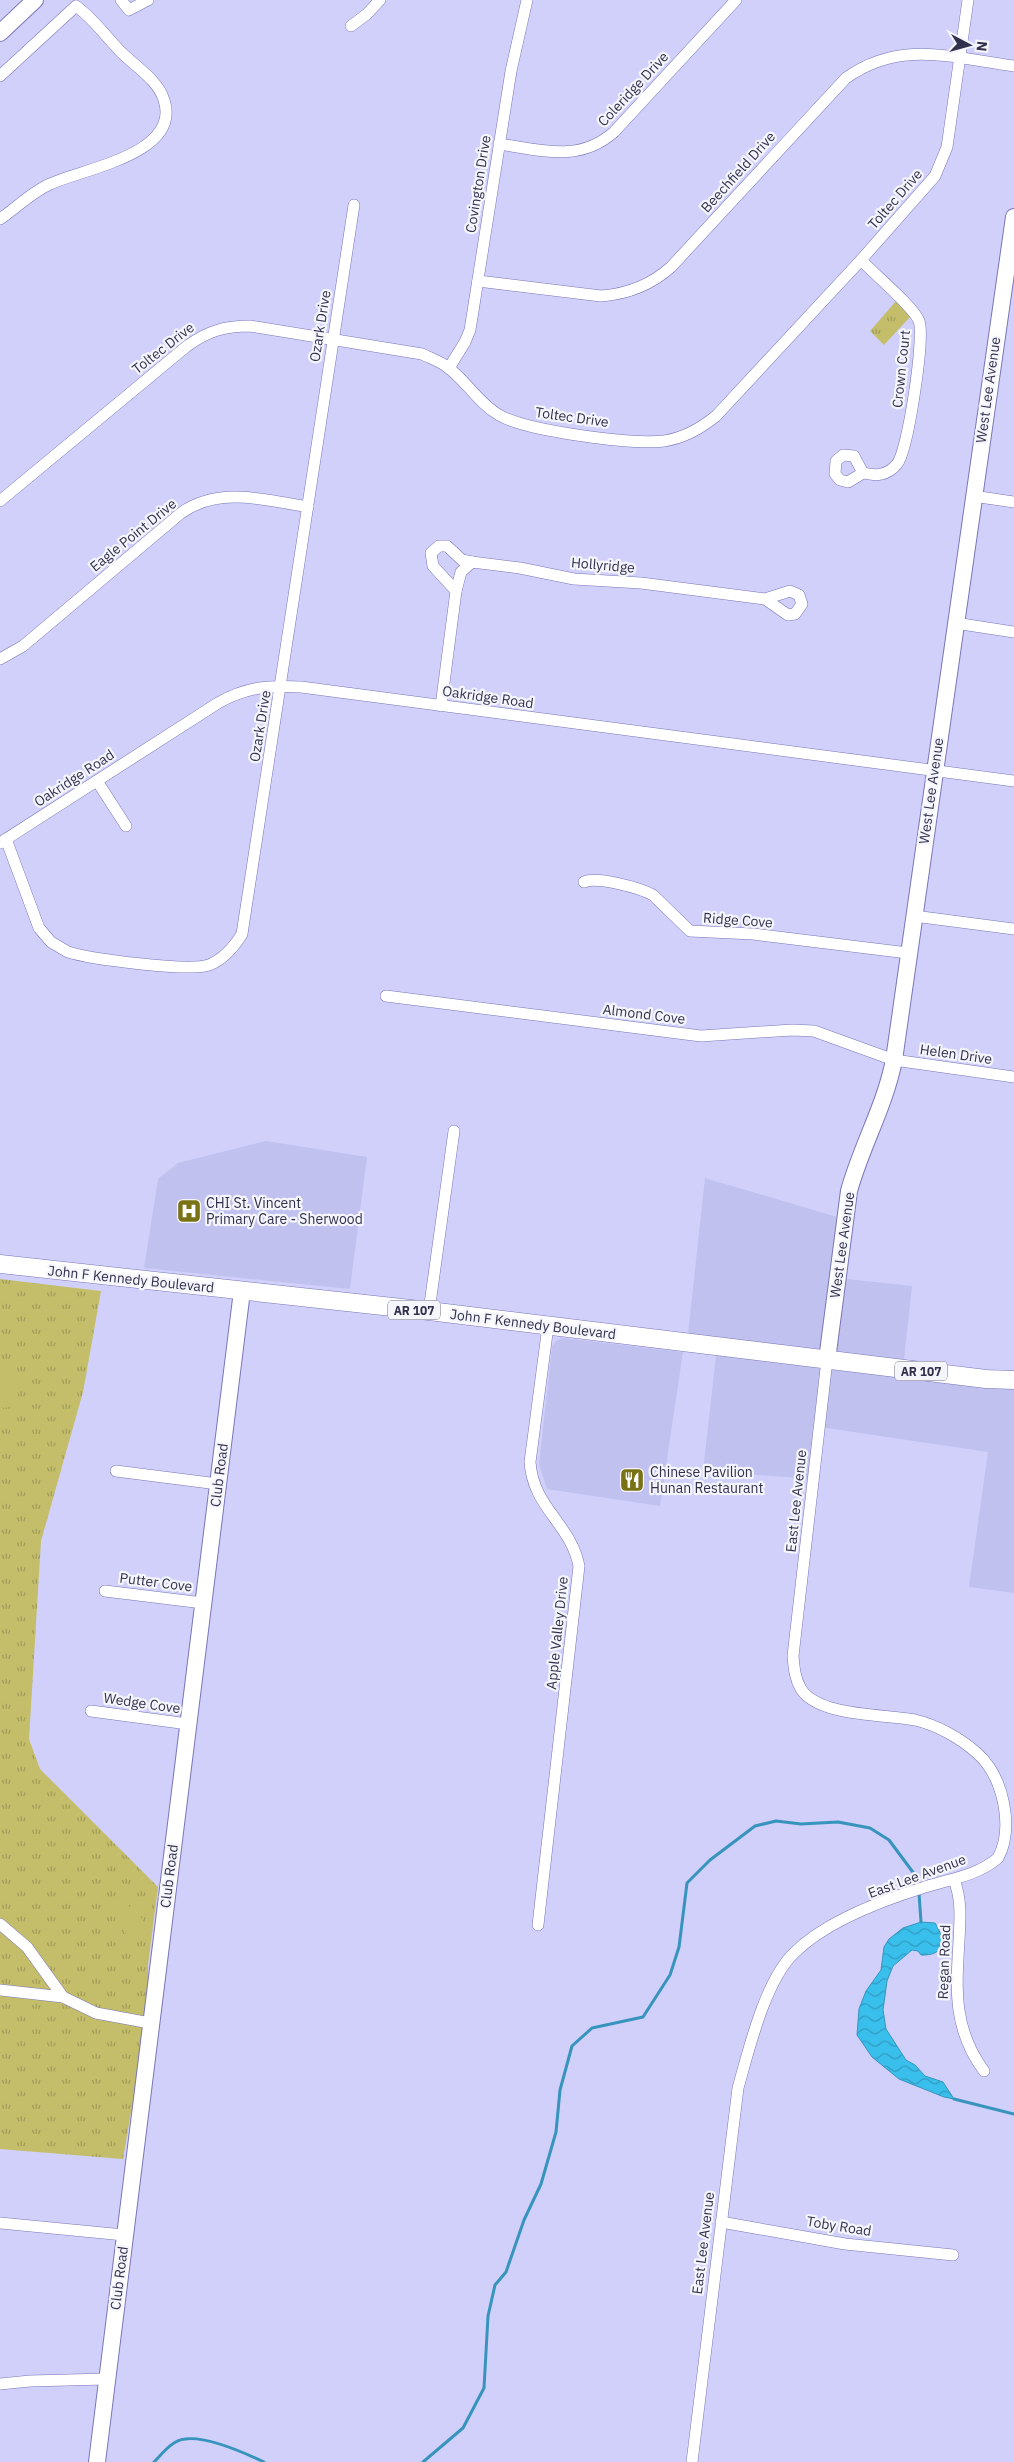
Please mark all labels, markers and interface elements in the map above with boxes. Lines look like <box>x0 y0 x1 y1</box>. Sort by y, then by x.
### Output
north arrow <box>944 20 994 70</box>
text: N <box>972 40 991 52</box>
street label: Coleridge Drive <box>594 48 672 130</box>
street label: Beechfield Drive <box>697 128 779 216</box>
street label: Covington Drive <box>461 134 495 234</box>
street label: Toltec Drive <box>864 165 926 233</box>
street label: Ozark Drive <box>305 289 335 363</box>
street label: Toltec Drive <box>128 318 198 378</box>
street label: Crown Court <box>888 329 914 409</box>
street label: West Lee Avenue <box>972 335 1004 444</box>
street label: Toltec Drive <box>534 403 610 431</box>
street label: Eagle Point Drive <box>86 494 180 575</box>
street label: Hollyridge <box>570 553 636 577</box>
street label: Oakridge Road <box>441 682 535 712</box>
street label: Ozark Drive <box>245 689 275 763</box>
street label: West Lee Avenue <box>915 736 947 845</box>
street label: Oakridge Road <box>31 745 117 811</box>
street label: Ridge Cove <box>703 909 774 931</box>
street label: Almond Cove <box>602 1000 687 1028</box>
street label: Helen Drive <box>919 1040 994 1068</box>
street label: West Lee Avenue <box>826 1190 858 1299</box>
place label: CHI St. Vincent Primary Care - Sherwood <box>206 1194 363 1228</box>
hospital icon: CHI St. Vincent Primary Care - Sherwood <box>176 1198 202 1224</box>
street label: John F Kennedy Boulevard <box>47 1261 215 1297</box>
road number: AR 107 <box>388 1300 440 1320</box>
street label: John F Kennedy Boulevard <box>449 1305 617 1343</box>
road number: AR 107 <box>895 1362 947 1380</box>
street label: Club Road <box>206 1442 232 1508</box>
street label: East Lee Avenue <box>782 1449 810 1553</box>
place label: Chinese Pavilion Hunan Restaurant <box>650 1463 764 1497</box>
restaurant icon: Chinese Pavilion Hunan Restaurant <box>619 1467 645 1493</box>
street label: Putter Cove <box>119 1569 194 1595</box>
street label: Apple Valley Drive <box>542 1575 572 1690</box>
street label: Wedge Cove <box>102 1689 182 1717</box>
street label: Club Road <box>156 1843 182 1909</box>
street label: East Lee Avenue <box>866 1850 969 1902</box>
street label: Regan Road <box>934 1924 954 2000</box>
street label: East Lee Avenue <box>688 2191 718 2295</box>
street label: Toby Road <box>805 2212 873 2240</box>
street label: Club Road <box>106 2245 132 2311</box>

